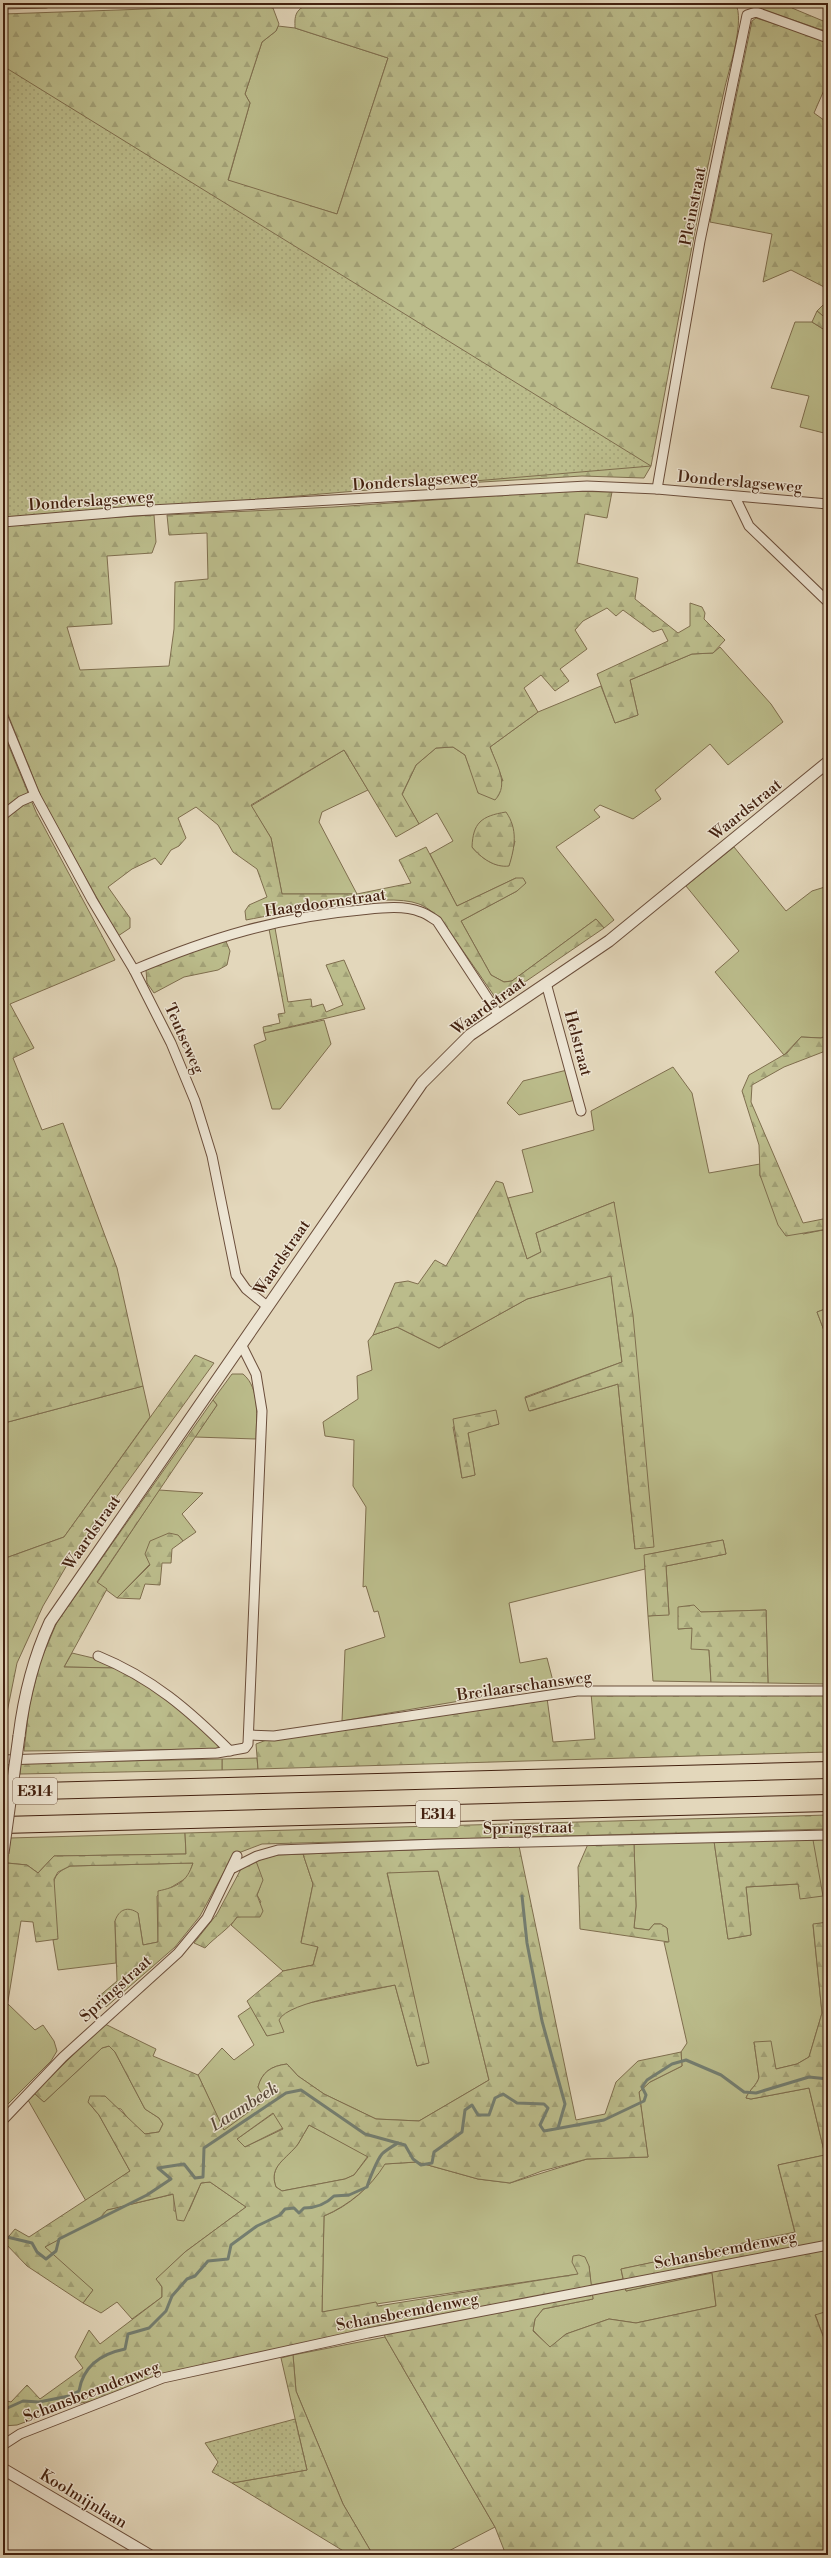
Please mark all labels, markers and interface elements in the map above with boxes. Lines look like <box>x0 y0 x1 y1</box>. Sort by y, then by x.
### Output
street label: Pleinstraat <box>676 165 711 247</box>
street label: Donderslagseweg <box>352 467 479 495</box>
street label: Donderslagseweg <box>677 467 804 497</box>
street label: Donderslagseweg <box>28 487 155 515</box>
street label: Waardstraat <box>705 774 786 846</box>
street label: Haagdoornstraat <box>263 885 388 921</box>
street label: Waardstraat <box>447 972 530 1040</box>
street label: Teutseweg <box>160 1000 209 1077</box>
street label: Helstraat <box>560 1008 596 1079</box>
street label: Waardstraat <box>249 1216 315 1300</box>
street label: Waardstraat <box>58 1491 125 1575</box>
street label: Breilaarschansweg <box>454 1667 594 1705</box>
road number: E314 <box>13 1778 57 1804</box>
road number: E314 <box>416 1801 460 1827</box>
street label: Springstraat <box>483 1817 574 1839</box>
street label: Springstraat <box>75 1951 156 2026</box>
water label: Laambeek <box>205 2077 283 2137</box>
street label: Schansbeemdenweg <box>652 2226 799 2274</box>
street label: Schansbeemdenweg <box>334 2288 481 2336</box>
street label: Schansbeemdenweg <box>20 2356 163 2427</box>
street label: Koolmijnlaan <box>36 2465 131 2533</box>

